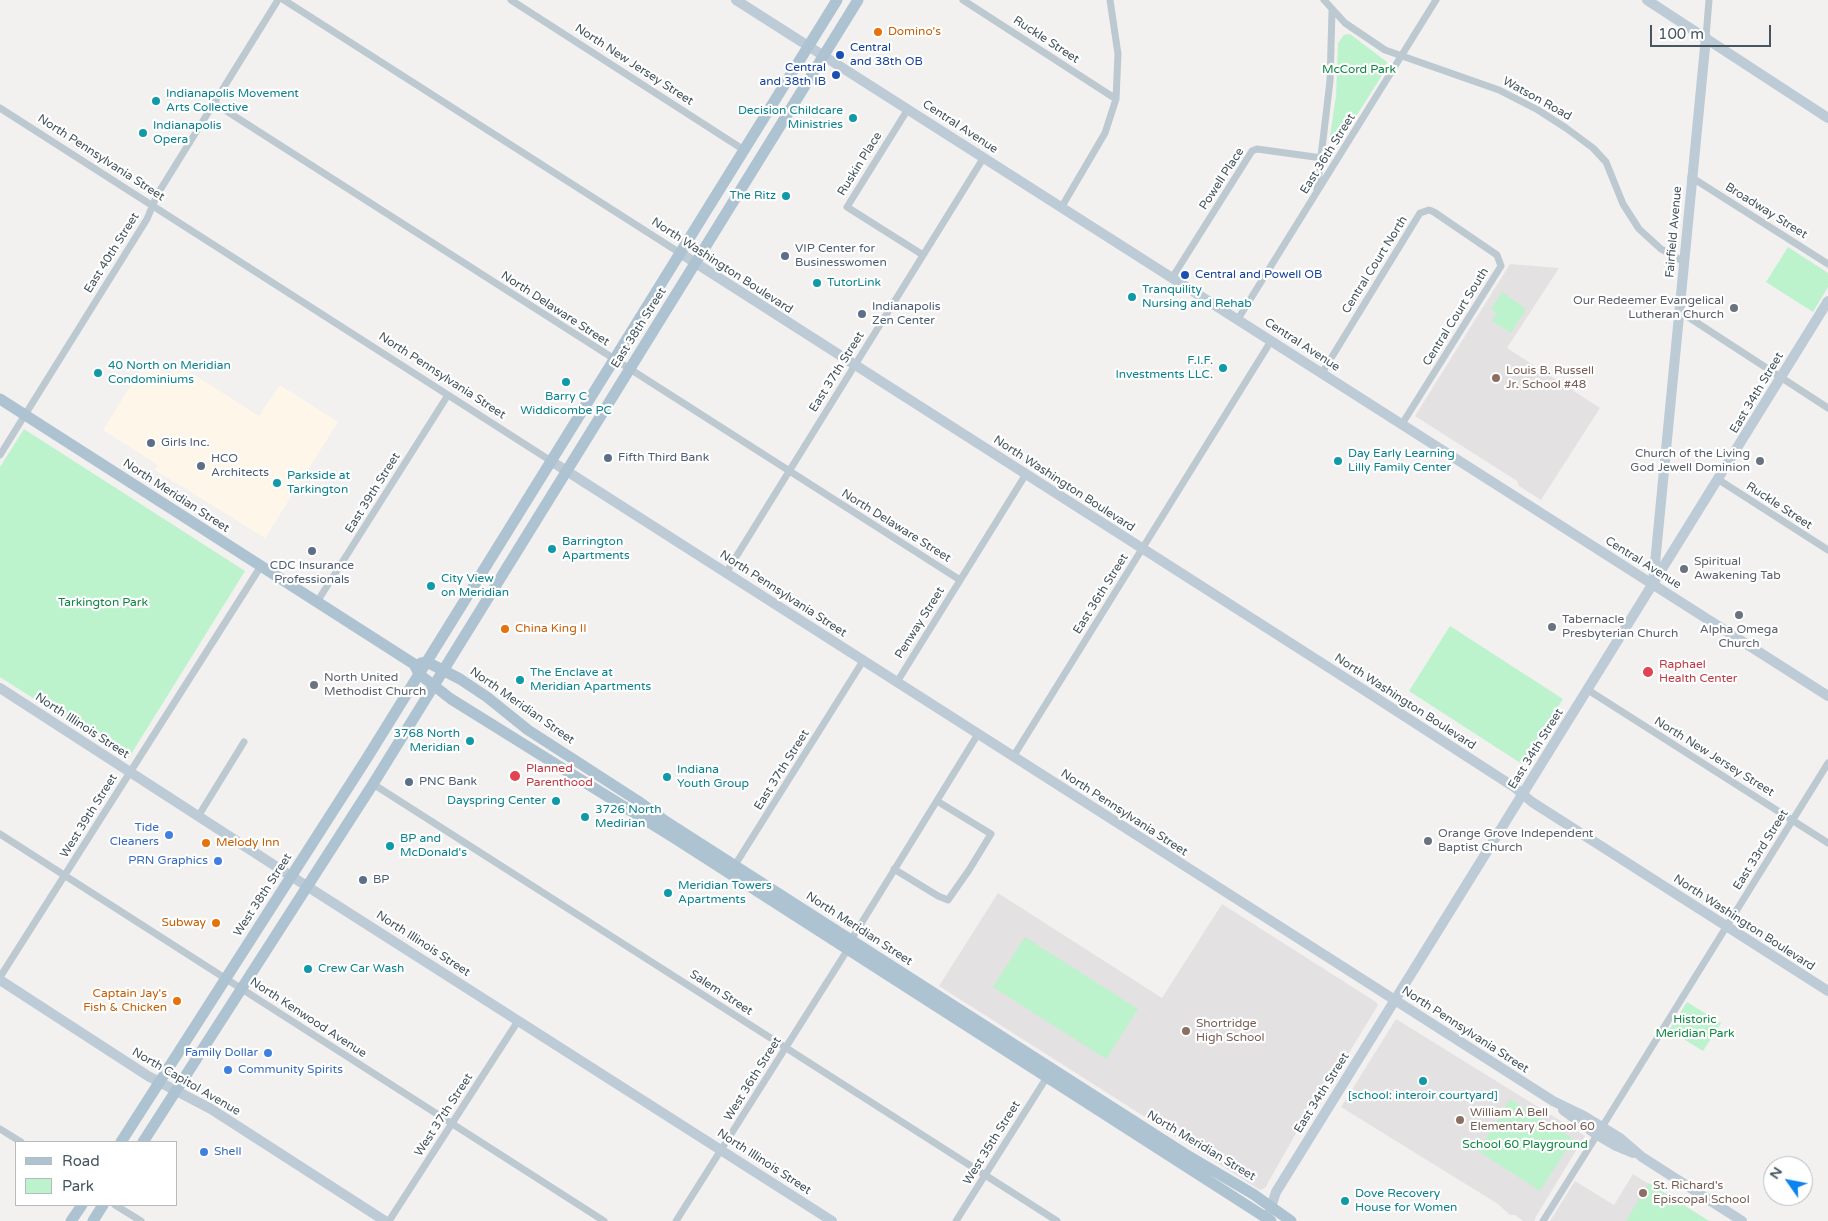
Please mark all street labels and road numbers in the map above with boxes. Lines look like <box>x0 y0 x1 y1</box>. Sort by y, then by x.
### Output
street label: Ruckle Street <box>1010 13 1082 67</box>
street label: North New Jersey Street <box>572 21 696 109</box>
street label: Watson Road <box>1500 74 1574 124</box>
street label: Central Avenue <box>920 97 1000 157</box>
street label: East 36th Street <box>1297 111 1359 197</box>
street label: North Pennsylvania Street <box>35 112 167 204</box>
street label: Ruskin Place <box>835 129 885 199</box>
street label: Powell Place <box>1197 145 1247 213</box>
street label: Broadway Street <box>1722 180 1810 242</box>
street label: Fairfield Avenue <box>1663 186 1685 278</box>
street label: East 40th Street <box>81 210 143 296</box>
street label: Central Court North <box>1339 214 1411 316</box>
street label: North Washington Boulevard <box>649 215 795 317</box>
street label: Central Court South <box>1420 265 1492 369</box>
street label: North Delaware Street <box>498 269 612 349</box>
street label: East 38th Street <box>608 285 670 371</box>
street label: Central Avenue <box>1262 315 1342 375</box>
street label: East 37th Street <box>806 329 868 415</box>
street label: North Pennsylvania Street <box>376 330 508 422</box>
street label: East 34th Street <box>1727 350 1787 436</box>
street label: North Washington Boulevard <box>991 433 1137 535</box>
street label: East 39th Street <box>342 450 404 536</box>
street label: North Meridian Street <box>120 456 232 536</box>
street label: Ruckle Street <box>1743 479 1815 533</box>
street label: North Delaware Street <box>839 486 953 566</box>
street label: Central Avenue <box>1602 534 1684 592</box>
street label: North Pennsylvania Street <box>717 548 849 640</box>
street label: East 36th Street <box>1070 551 1132 637</box>
street label: Penway Street <box>892 584 948 662</box>
street label: North Washington Boulevard <box>1332 651 1478 753</box>
street label: North Meridian Street <box>467 664 577 748</box>
street label: North Illinois Street <box>32 690 132 762</box>
street label: East 34th Street <box>1505 706 1567 792</box>
street label: North New Jersey Street <box>1651 714 1777 800</box>
street label: East 37th Street <box>751 727 813 813</box>
street label: North Pennsylvania Street <box>1058 767 1190 859</box>
street label: West 39th Street <box>57 771 121 861</box>
street label: East 33rd Street <box>1730 807 1792 893</box>
street label: West 38th Street <box>231 851 295 939</box>
street label: North Washington Boulevard <box>1671 872 1817 974</box>
street label: North Meridian Street <box>803 889 915 969</box>
street label: North Illinois Street <box>373 908 473 980</box>
street label: Salem Street <box>687 967 755 1019</box>
street label: North Kenwood Avenue <box>247 975 369 1061</box>
street label: North Pennsylvania Street <box>1399 984 1531 1076</box>
street label: West 36th Street <box>721 1034 785 1124</box>
street label: North Capitol Avenue <box>129 1045 243 1119</box>
street label: East 34th Street <box>1291 1050 1353 1136</box>
street label: West 37th Street <box>412 1071 476 1159</box>
street label: West 35th Street <box>960 1098 1024 1188</box>
street label: North Meridian Street <box>1144 1108 1258 1184</box>
street label: North Illinois Street <box>714 1126 814 1198</box>

